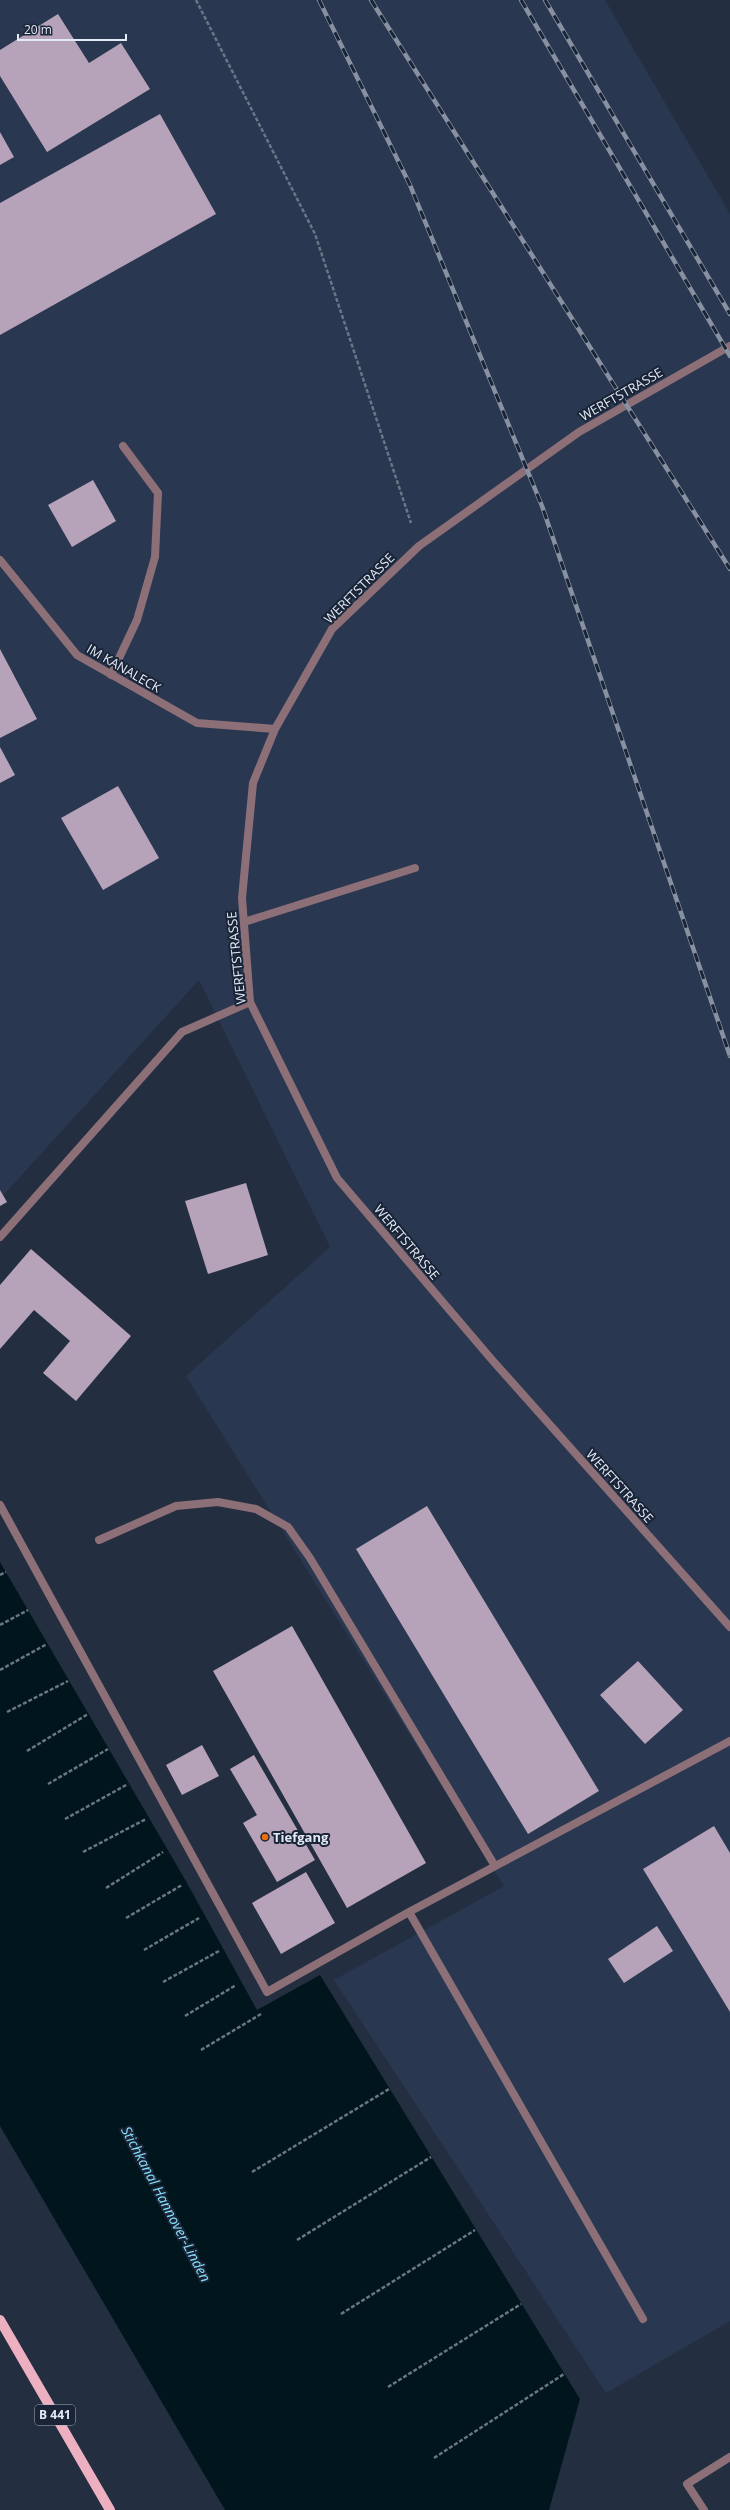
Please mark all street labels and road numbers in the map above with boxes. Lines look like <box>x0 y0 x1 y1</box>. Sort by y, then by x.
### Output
street label: WERFTSTRASSE <box>576 363 666 425</box>
street label: WERFTSTRASSE <box>320 549 398 627</box>
street label: IM KANALECK <box>84 639 164 697</box>
street label: WERFTSTRASSE <box>222 911 250 1005</box>
street label: WERFTSTRASSE <box>370 1201 444 1283</box>
street label: WERFTSTRASSE <box>582 1445 658 1527</box>
road number: B 441 <box>35 2405 75 2425</box>

